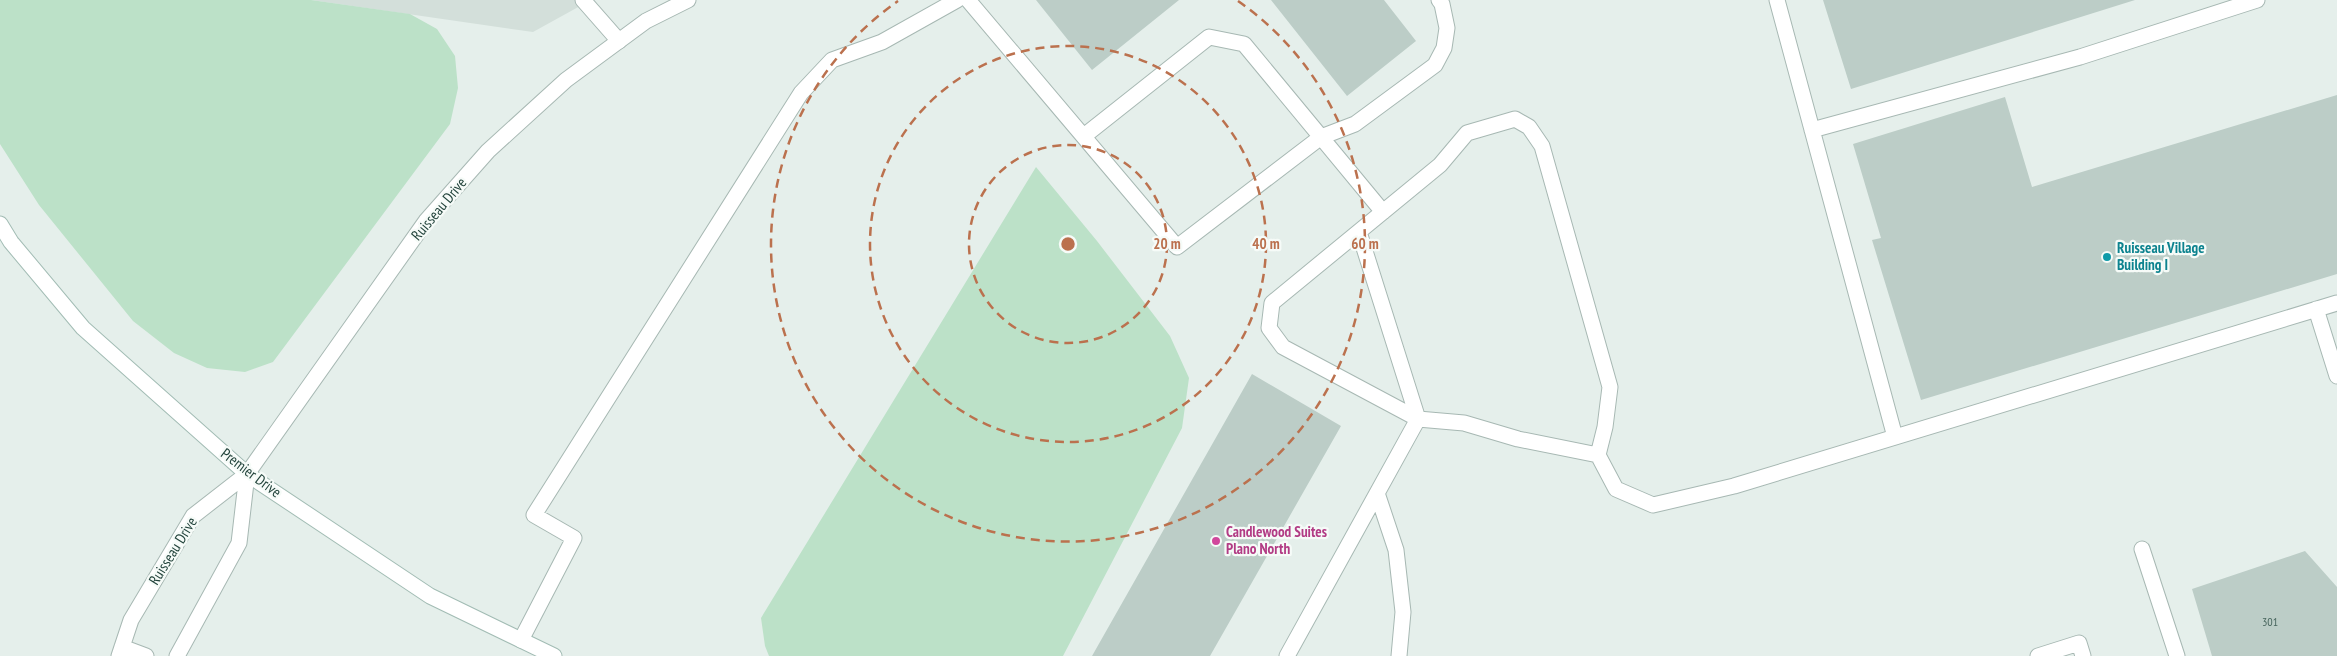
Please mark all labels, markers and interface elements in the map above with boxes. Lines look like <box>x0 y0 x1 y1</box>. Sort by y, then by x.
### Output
street label: Ruisseau Drive <box>407 173 470 244</box>
text: 20 m <box>1153 234 1181 253</box>
text: 40 m <box>1252 234 1280 253</box>
text: 60 m <box>1351 234 1379 253</box>
centre of rings <box>1059 235 1077 253</box>
place label: Ruisseau Village Building I <box>2117 238 2205 274</box>
marker: Ruisseau Village Building I <box>2101 251 2113 263</box>
street label: Premier Drive <box>217 444 285 501</box>
street label: Ruisseau Drive <box>144 513 201 588</box>
place label: Candlewood Suites Plano North <box>1226 522 1327 558</box>
marker: Candlewood Suites Plano North <box>1210 535 1222 547</box>
house number: 301 <box>2262 614 2278 629</box>

